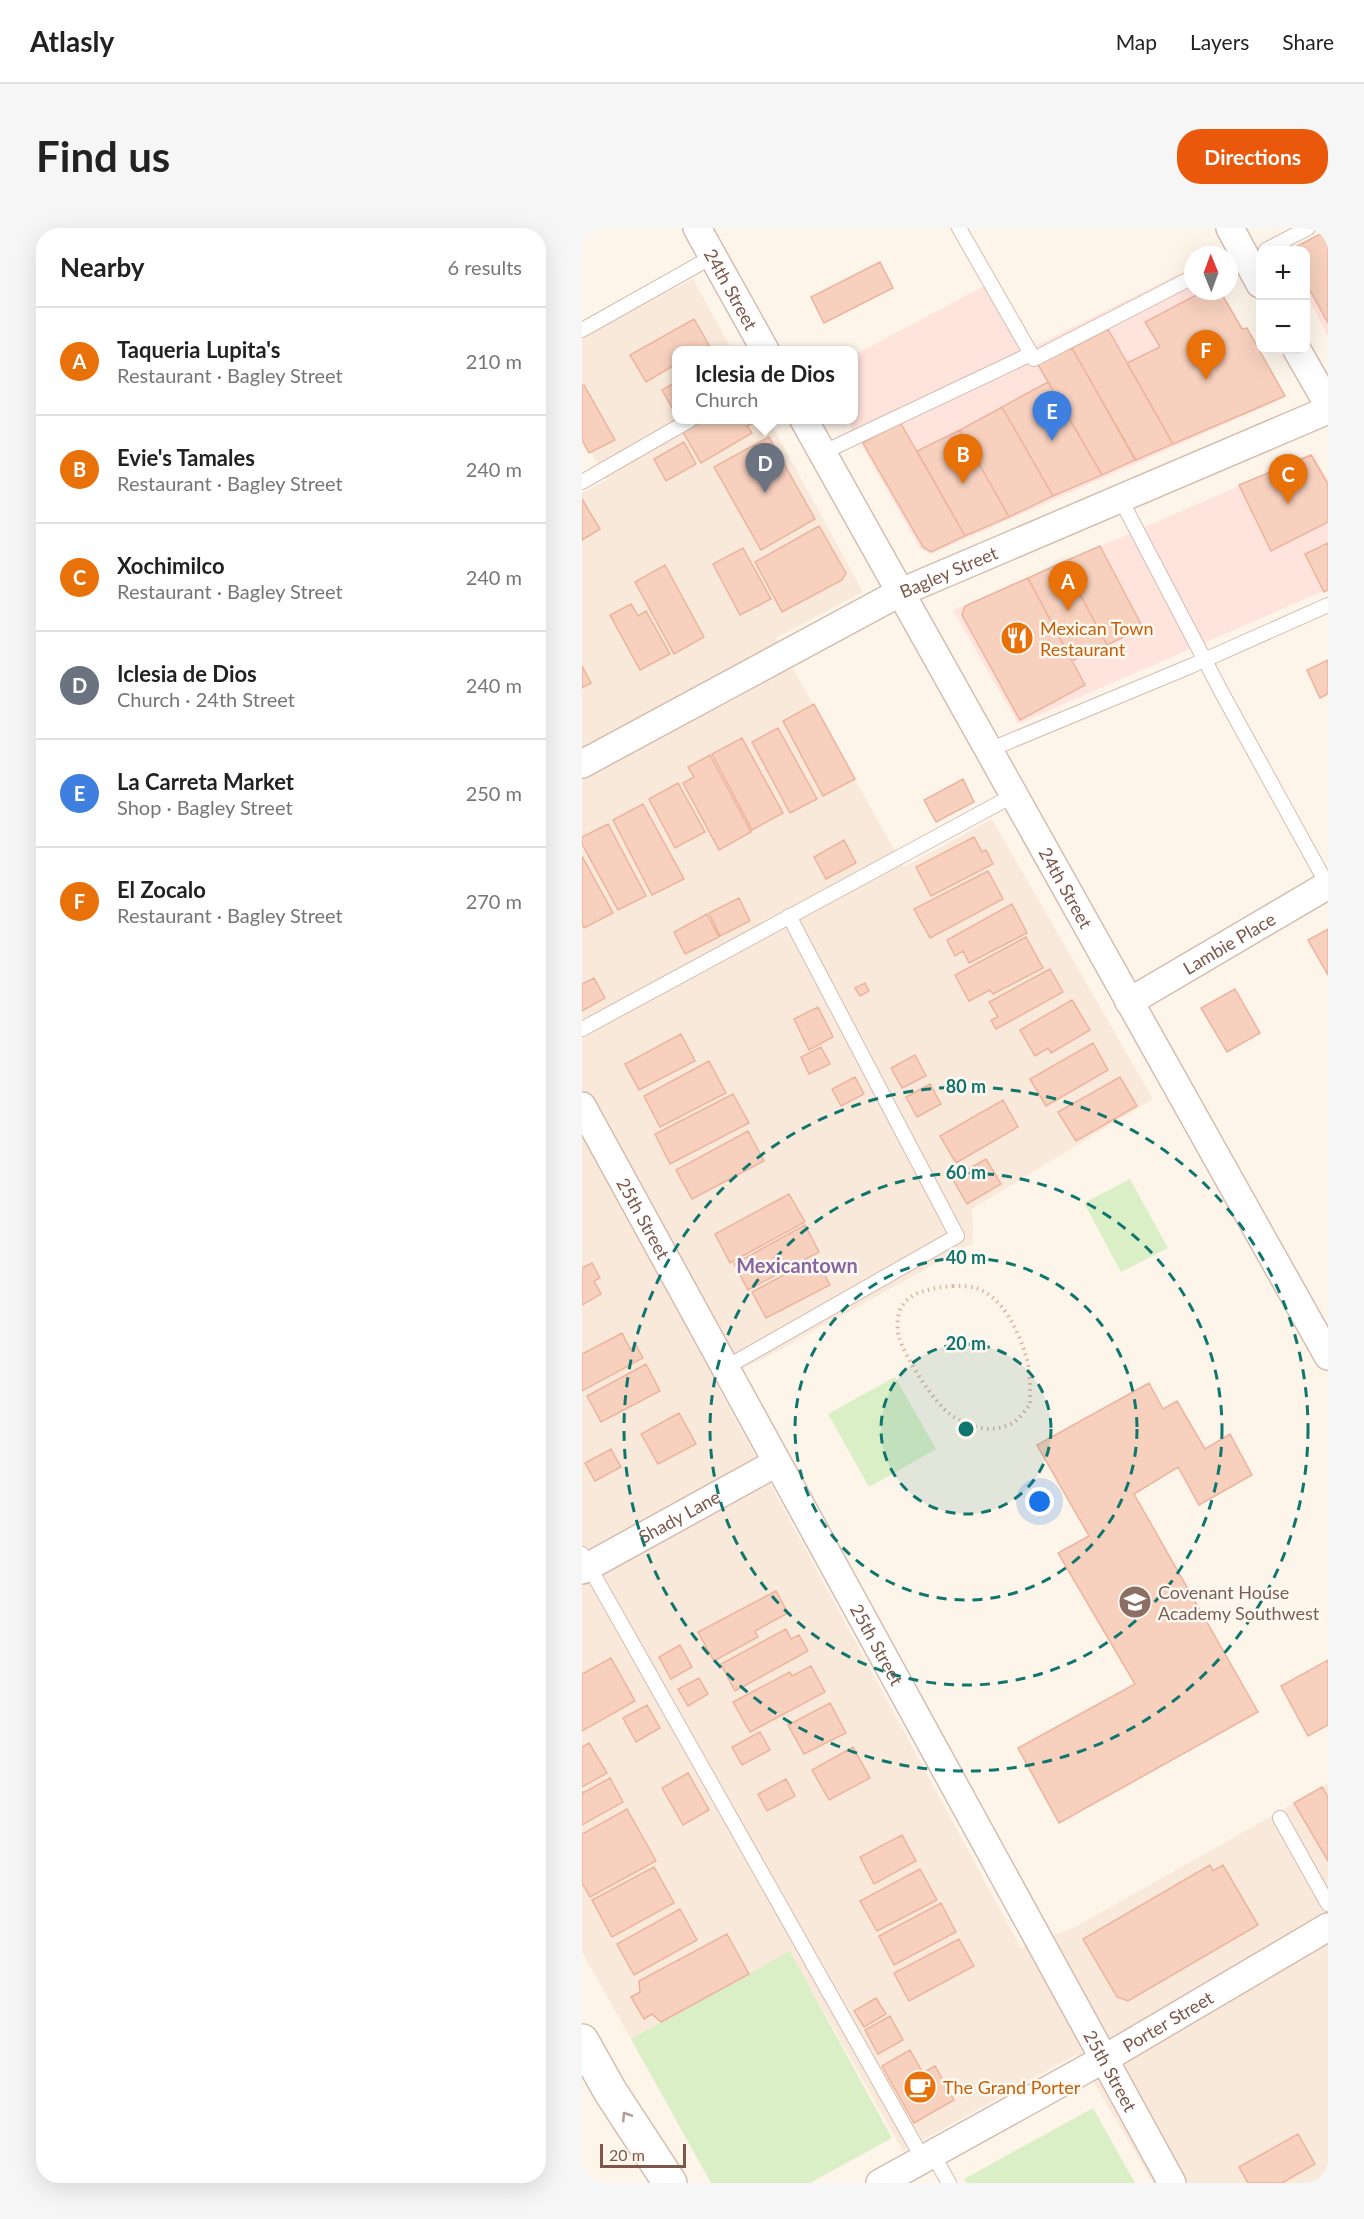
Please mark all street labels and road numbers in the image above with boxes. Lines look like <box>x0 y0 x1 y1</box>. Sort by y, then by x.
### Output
street label: 24th Street <box>700 245 763 334</box>
street label: Bagley Street <box>896 541 1001 602</box>
street label: 24th Street <box>1034 843 1098 933</box>
street label: Lambie Place <box>1179 908 1279 979</box>
street label: 25th Street <box>612 1174 675 1263</box>
street label: Shady Lane <box>635 1485 724 1548</box>
street label: 25th Street <box>846 1600 908 1689</box>
street label: Porter Street <box>1119 1986 1217 2057</box>
street label: 25th Street <box>1079 2026 1142 2116</box>

